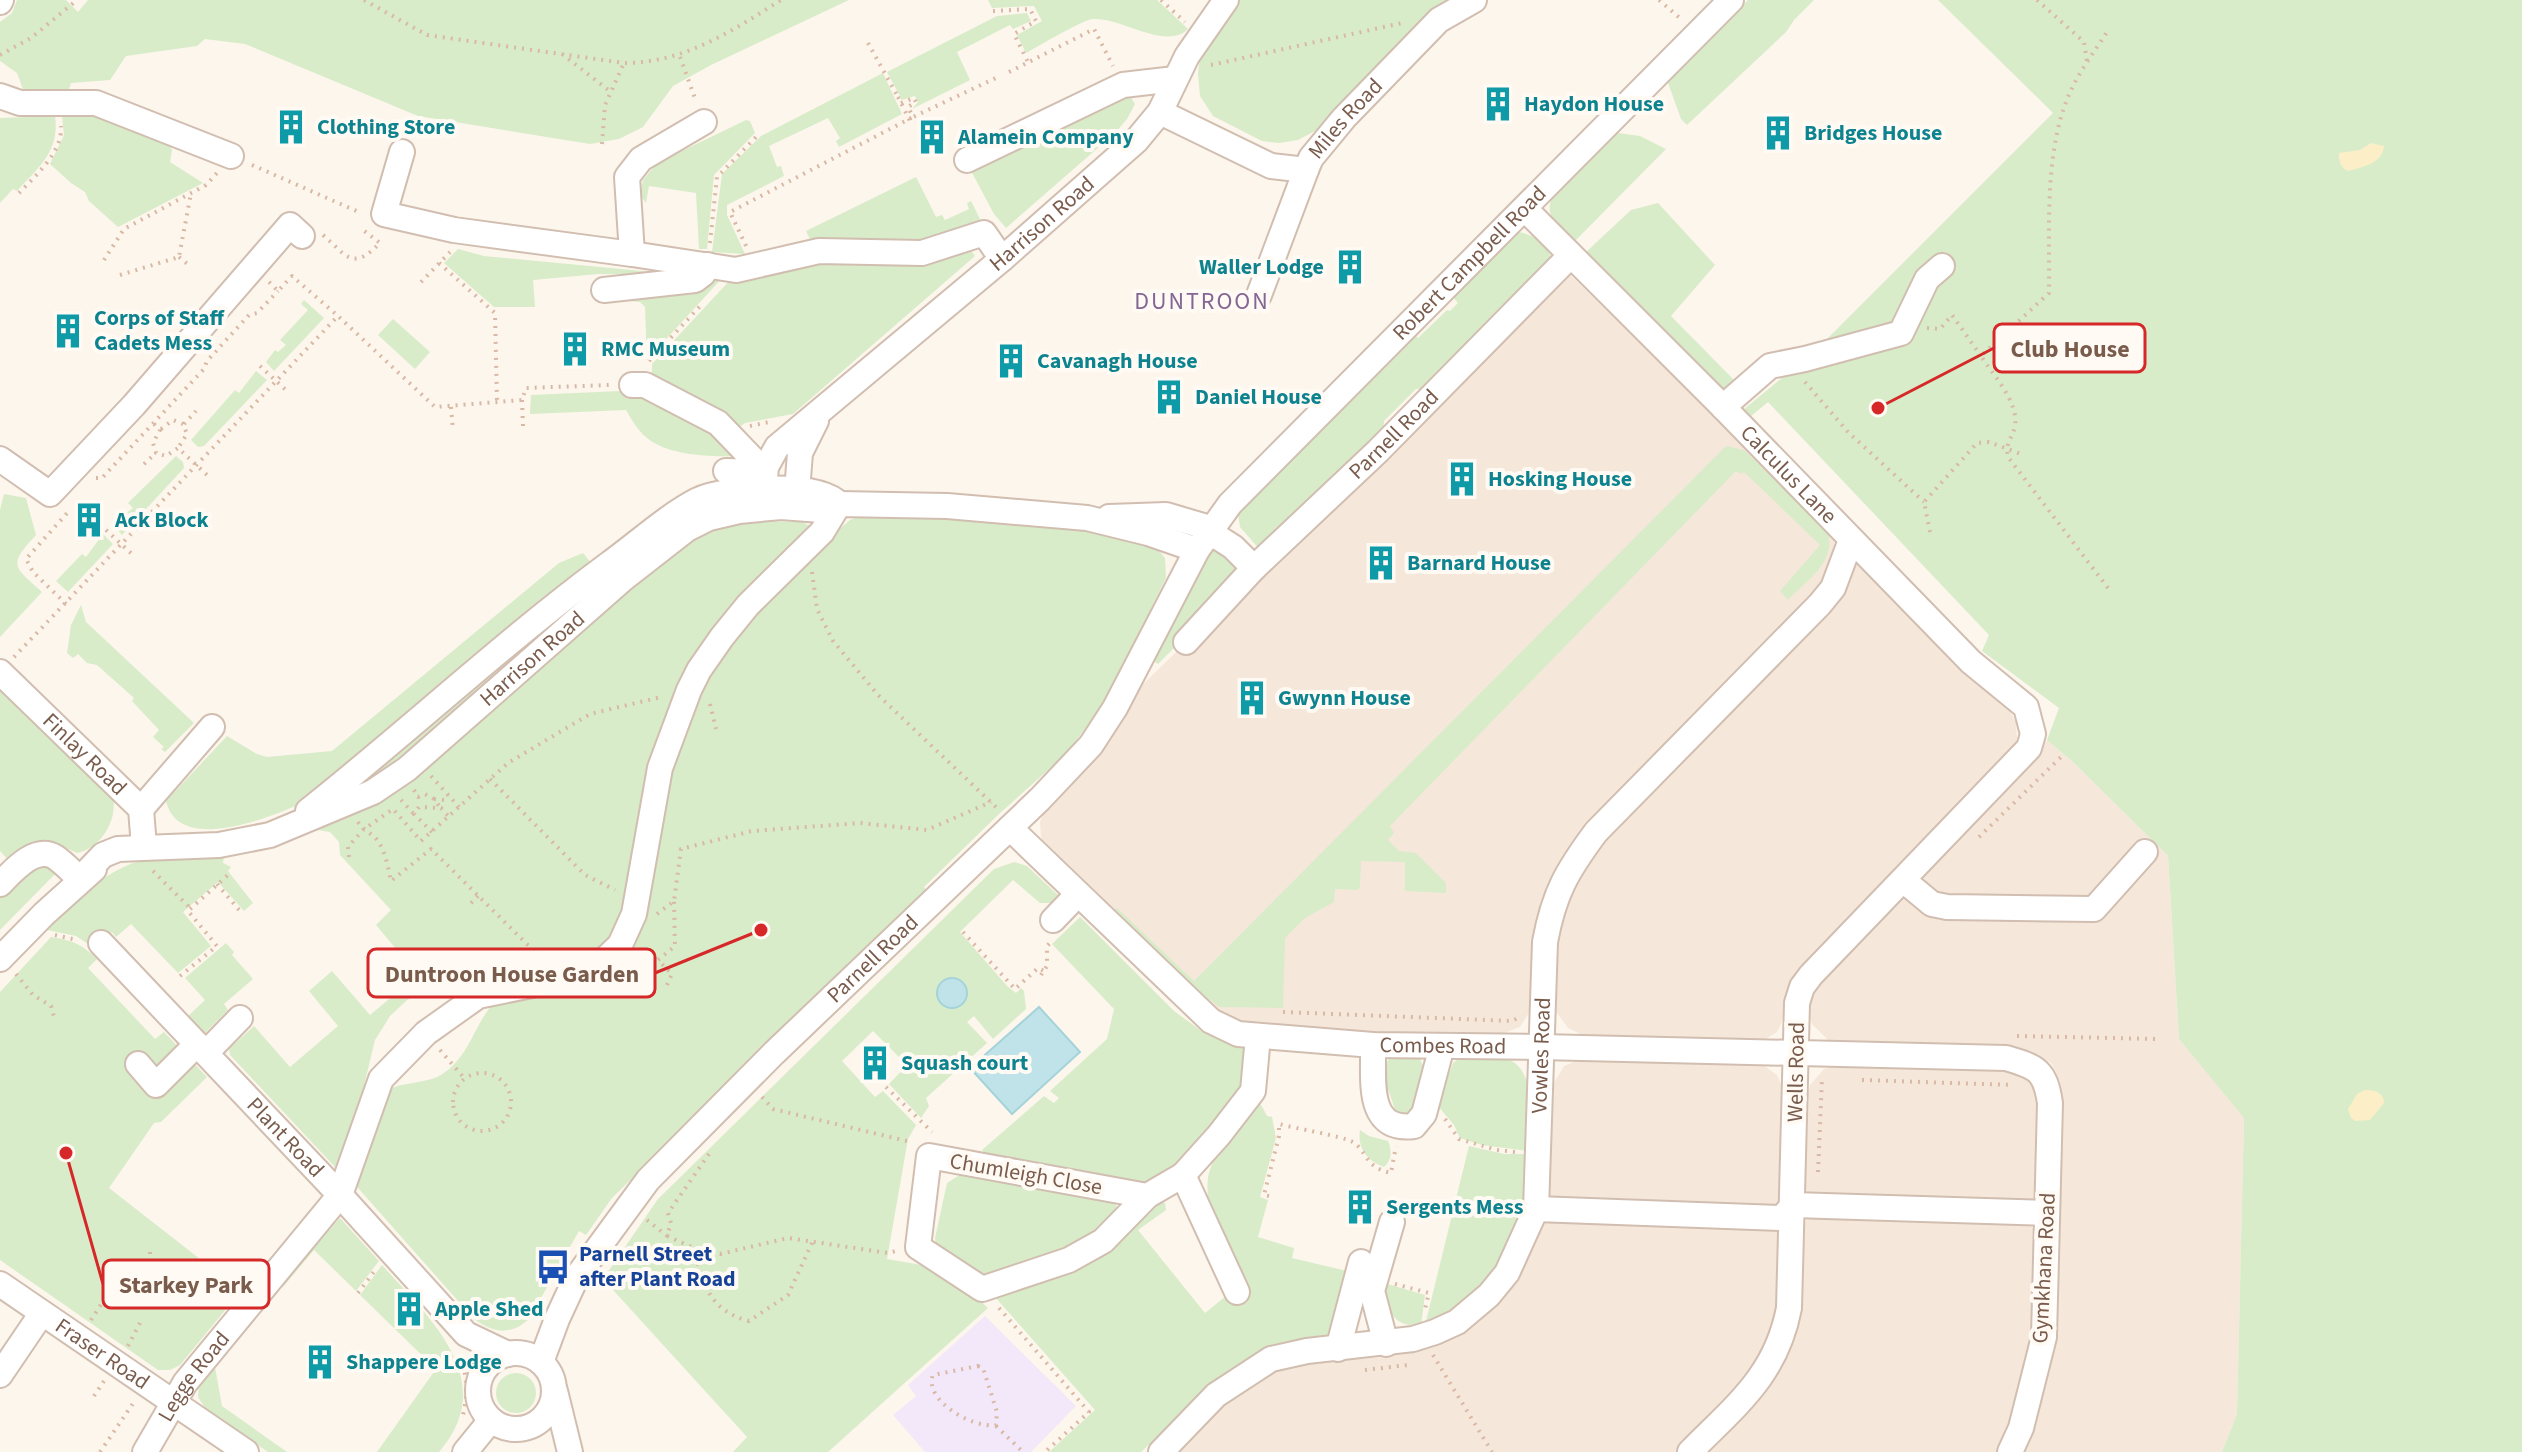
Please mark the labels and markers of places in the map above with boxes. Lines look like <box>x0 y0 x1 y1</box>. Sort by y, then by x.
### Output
building icon: Haydon House <box>1479 85 1517 123</box>
place label: Haydon House <box>1524 88 1664 120</box>
building icon: Clothing Store <box>272 108 310 146</box>
place label: Clothing Store <box>317 111 455 143</box>
building icon: Bridges House <box>1759 114 1797 152</box>
place label: Bridges House <box>1804 117 1942 149</box>
building icon: Alamein Company <box>913 118 951 156</box>
place label: Alamein Company <box>957 121 1134 153</box>
building icon: Waller Lodge <box>1331 248 1369 286</box>
place label: Waller Lodge <box>1199 251 1324 283</box>
place label: Corps of Staff Cadets Mess <box>94 302 226 359</box>
building icon: Corps of Staff Cadets Mess <box>49 312 87 350</box>
callout: Club House <box>1994 324 2145 372</box>
building icon: RMC Museum <box>556 330 594 368</box>
place label: RMC Museum <box>601 333 730 365</box>
building icon: Cavanagh House <box>992 342 1030 380</box>
place label: Cavanagh House <box>1037 345 1198 377</box>
building icon: Daniel House <box>1150 378 1188 416</box>
place label: Daniel House <box>1195 381 1322 413</box>
building icon: Hosking House <box>1443 460 1481 498</box>
place label: Hosking House <box>1488 463 1632 495</box>
building icon: Ack Block <box>70 501 108 539</box>
place label: Ack Block <box>114 504 209 536</box>
building icon: Barnard House <box>1362 544 1400 582</box>
place label: Barnard House <box>1407 547 1551 579</box>
building icon: Gwynn House <box>1233 679 1271 717</box>
place label: Gwynn House <box>1278 682 1411 714</box>
callout: Duntroon House Garden <box>368 949 655 997</box>
building icon: Squash court <box>856 1044 894 1082</box>
place label: Squash court <box>901 1047 1029 1079</box>
building icon: Sergents Mess <box>1341 1188 1379 1226</box>
place label: Sergents Mess <box>1386 1191 1524 1223</box>
place label: Parnell Street after Plant Road <box>579 1238 736 1295</box>
bus stop icon: Parnell Street after Plant Road <box>534 1248 572 1286</box>
callout: Starkey Park <box>103 1260 269 1308</box>
building icon: Apple Shed <box>390 1290 428 1328</box>
place label: Apple Shed <box>434 1293 544 1325</box>
building icon: Shappere Lodge <box>301 1343 339 1381</box>
place label: Shappere Lodge <box>346 1346 502 1378</box>

